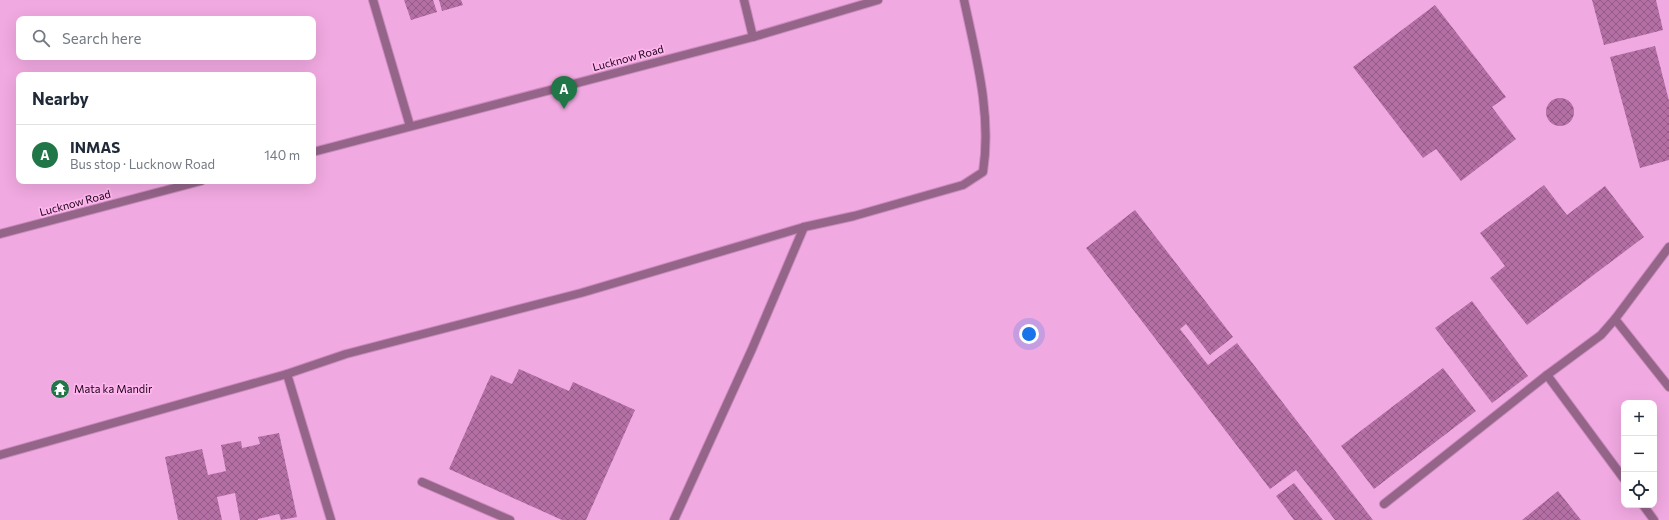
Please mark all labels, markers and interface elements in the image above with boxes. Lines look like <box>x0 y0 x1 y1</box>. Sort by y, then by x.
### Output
search box <box>16 16 316 60</box>
icon: search <box>30 27 52 49</box>
text: Search here <box>62 29 141 47</box>
street label: Lucknow Road <box>591 42 665 73</box>
pin: A <box>551 76 577 109</box>
text: Nearby <box>32 88 89 109</box>
text: INMAS <box>70 138 120 156</box>
text: A <box>40 147 50 163</box>
text: 140 m <box>264 147 300 163</box>
text: Bus stop · Lucknow Road <box>70 156 215 172</box>
street label: Lucknow Road <box>38 187 112 218</box>
your location <box>1019 324 1039 344</box>
temple icon: Mata ka Mandir <box>49 378 71 400</box>
place label: Mata ka Mandir <box>74 382 153 395</box>
map controls <box>1621 400 1657 508</box>
button: + <box>1621 400 1657 436</box>
button: − <box>1621 436 1657 472</box>
button: locate <box>1621 472 1657 508</box>

